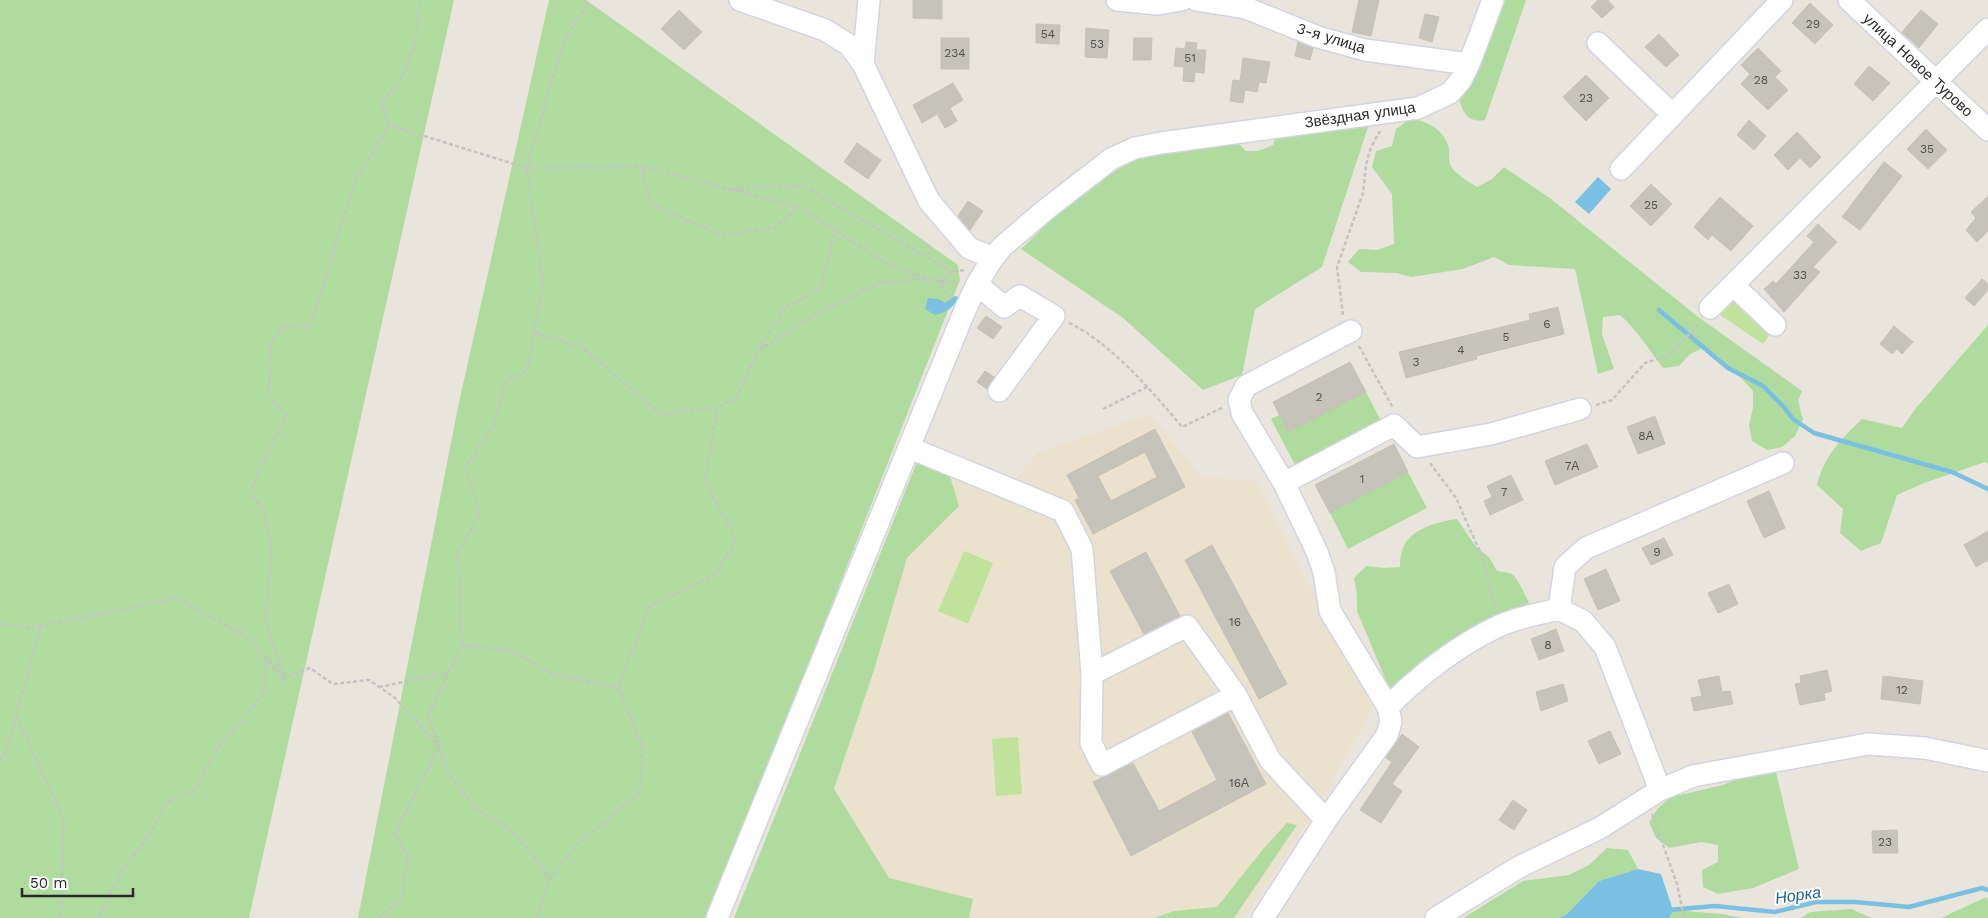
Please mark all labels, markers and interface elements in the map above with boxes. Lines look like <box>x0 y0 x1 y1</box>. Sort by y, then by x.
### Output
street label: улица Новое Турово <box>1859 9 1977 121</box>
house number: 29 <box>1806 17 1820 31</box>
street label: 3-я улица <box>1294 19 1368 57</box>
house number: 54 <box>1041 27 1055 41</box>
house number: 53 <box>1090 37 1104 51</box>
house number: 234 <box>944 46 966 60</box>
house number: 51 <box>1184 51 1196 65</box>
house number: 28 <box>1754 73 1768 87</box>
house number: 23 <box>1579 91 1593 105</box>
street label: Звёздная улица <box>1303 98 1417 132</box>
house number: 35 <box>1920 142 1934 156</box>
house number: 25 <box>1644 198 1658 212</box>
house number: 33 <box>1793 268 1807 282</box>
house number: 6 <box>1543 317 1551 331</box>
house number: 5 <box>1503 330 1510 344</box>
house number: 4 <box>1457 343 1465 357</box>
house number: 3 <box>1413 355 1420 369</box>
house number: 2 <box>1316 390 1323 404</box>
house number: 8А <box>1638 429 1654 443</box>
house number: 7А <box>1565 459 1579 473</box>
house number: 1 <box>1360 472 1364 486</box>
house number: 7 <box>1501 485 1508 499</box>
house number: 9 <box>1653 545 1661 559</box>
house number: 16 <box>1229 615 1241 629</box>
house number: 8 <box>1544 638 1552 652</box>
house number: 12 <box>1896 683 1908 697</box>
house number: 16А <box>1229 776 1249 790</box>
house number: 23 <box>1878 835 1892 849</box>
scale bar <box>22 866 134 898</box>
text: 50 m <box>30 874 67 892</box>
water label: Норка <box>1774 882 1822 908</box>

